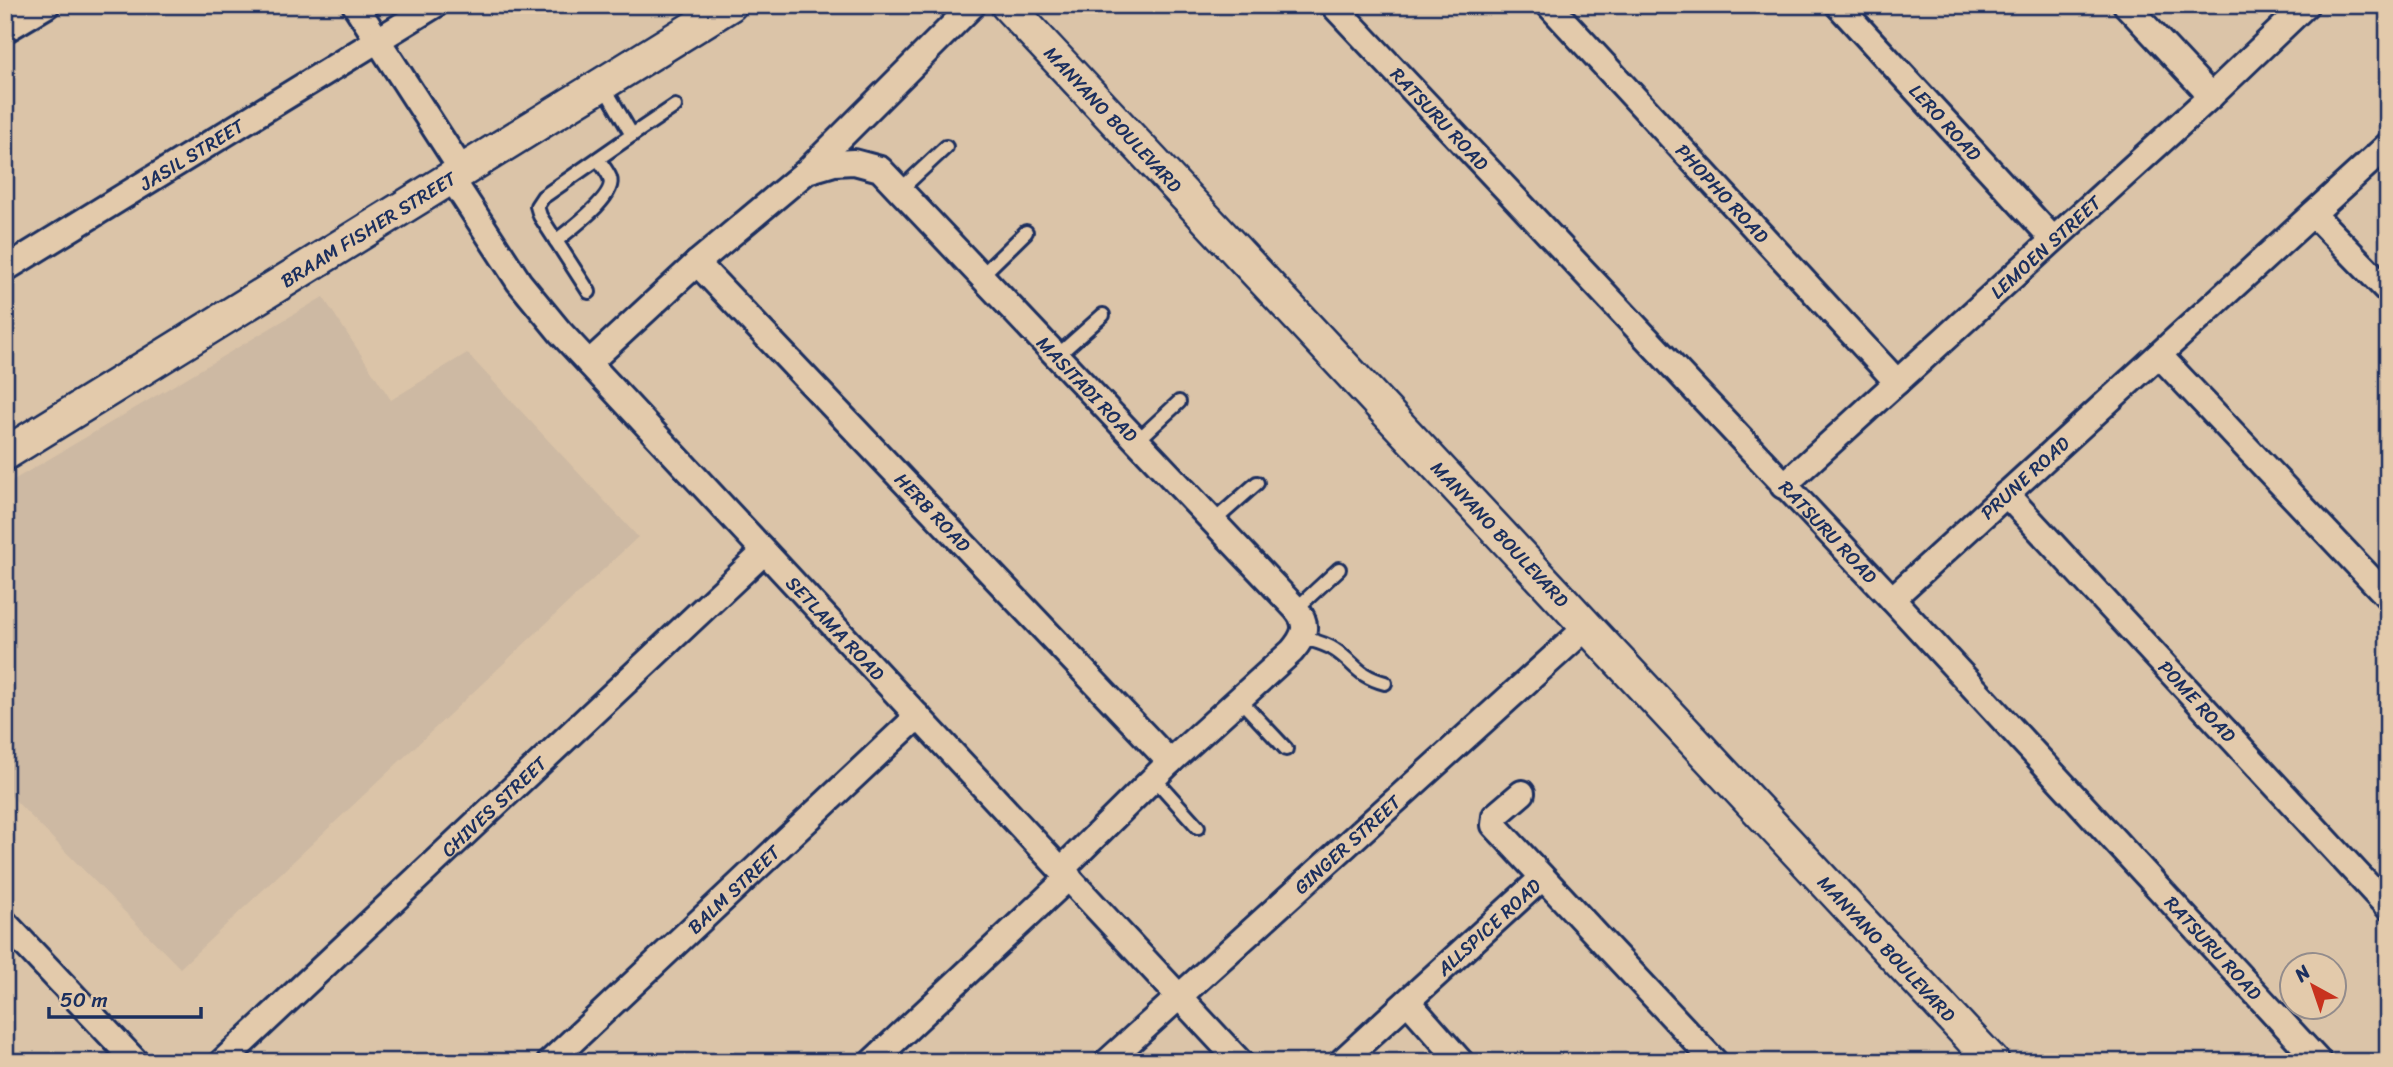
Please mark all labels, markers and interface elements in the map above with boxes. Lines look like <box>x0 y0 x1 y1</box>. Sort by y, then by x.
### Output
street label: MANYANO BOULEVARD <box>1036 38 1191 201</box>
street label: RATSURU ROAD <box>1382 59 1498 179</box>
street label: LERO ROAD <box>1901 76 1990 169</box>
street label: JASIL STREET <box>132 109 252 200</box>
street label: PHOPHO ROAD <box>1667 136 1778 252</box>
street label: BRAAM FISHER STREET <box>274 162 463 297</box>
street label: LEMOEN STREET <box>1982 186 2110 307</box>
street label: MASITADI ROAD <box>1028 328 1147 450</box>
street label: PRUNE ROAD <box>1973 427 2078 528</box>
street label: MANYANO BOULEVARD <box>1422 453 1578 616</box>
street label: HERB ROAD <box>886 465 980 560</box>
street label: RATSURU ROAD <box>1771 472 1886 592</box>
street label: SETLAMA ROAD <box>778 568 894 689</box>
street label: POME ROAD <box>2150 652 2245 751</box>
street label: CHIVES STREET <box>433 748 555 865</box>
street label: GINGER STREET <box>1286 786 1409 903</box>
street label: BALM STREET <box>679 836 789 942</box>
street label: MANYANO BOULEVARD <box>1809 867 1964 1030</box>
street label: ALLSPICE ROAD <box>1428 870 1549 985</box>
street label: RATSURU ROAD <box>2156 888 2271 1008</box>
north arrow <box>2278 951 2348 1021</box>
text: N <box>2286 956 2319 991</box>
scale bar <box>49 976 201 1020</box>
text: 50 m <box>60 981 108 1019</box>

